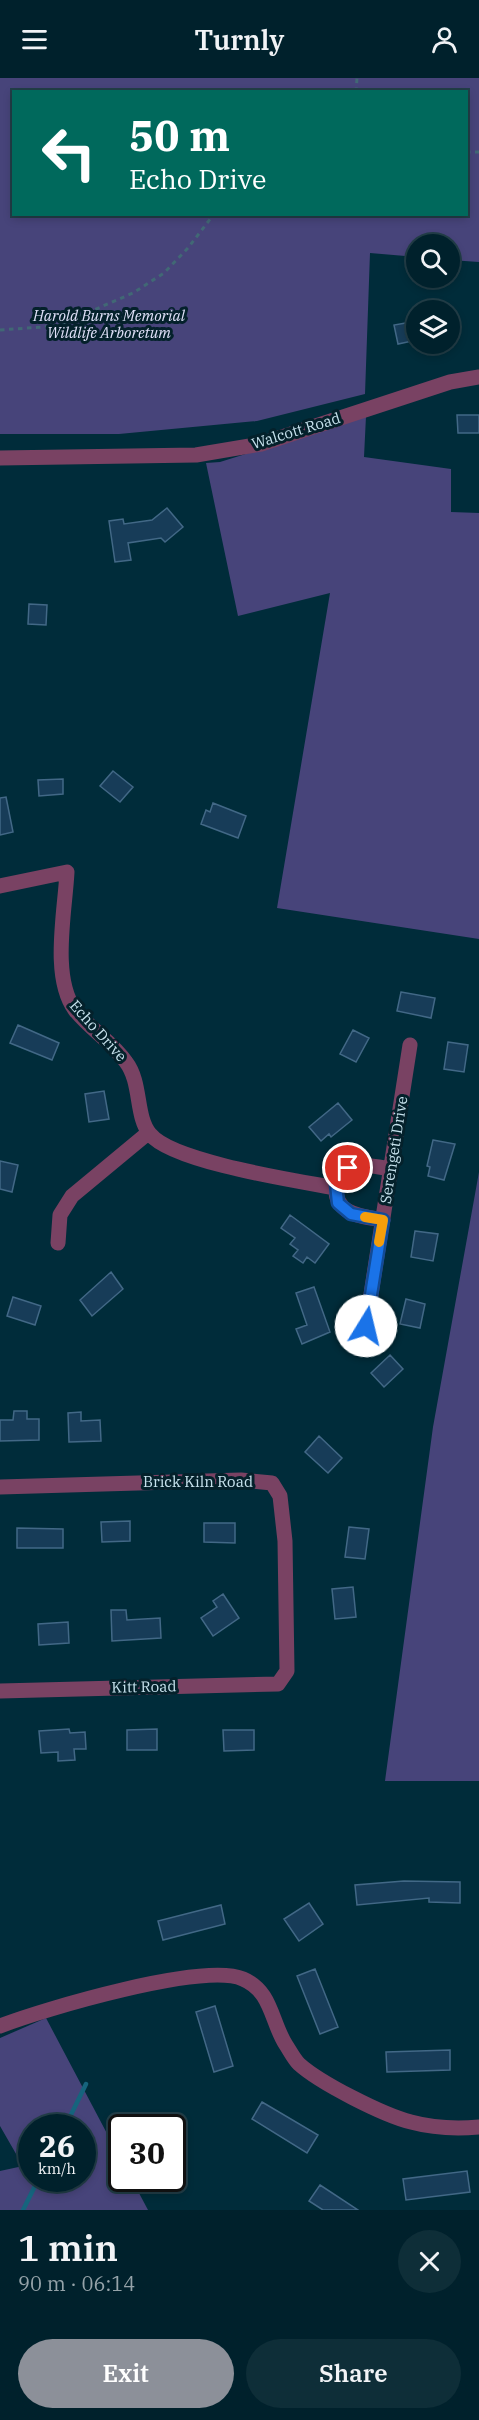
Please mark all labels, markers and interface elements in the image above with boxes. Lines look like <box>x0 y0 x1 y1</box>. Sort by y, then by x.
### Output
text: Turnly <box>195 22 284 57</box>
icon: menu <box>18 23 51 56</box>
icon: person <box>428 23 461 56</box>
text: 50 m <box>129 108 230 163</box>
icon: left <box>30 114 108 192</box>
text: Echo Drive <box>129 161 266 196</box>
map controls <box>406 234 460 354</box>
button: search <box>406 234 460 288</box>
button: layers <box>406 300 460 354</box>
park label: Harold Burns Memorial Wildlife Arboretum <box>32 306 186 342</box>
street label: Walcott Road <box>249 408 343 453</box>
street label: Echo Drive <box>66 996 131 1065</box>
street label: Serengeti Drive <box>376 1095 411 1205</box>
pin <box>322 1142 373 1193</box>
icon: arrive <box>331 1151 364 1184</box>
position arrow <box>334 1294 398 1358</box>
street label: Brick Kiln Road <box>143 1472 253 1491</box>
street label: Kitt Road <box>111 1676 177 1697</box>
speed limit sign: 30 <box>108 2114 186 2192</box>
text: 26 <box>39 2126 75 2165</box>
text: km/h <box>38 2159 76 2178</box>
text: 1 min <box>18 2224 118 2271</box>
button: close <box>398 2230 461 2293</box>
text: 90 m · 06:14 <box>18 2270 135 2297</box>
button: Exit <box>18 2339 234 2408</box>
button: Share <box>246 2339 461 2408</box>

